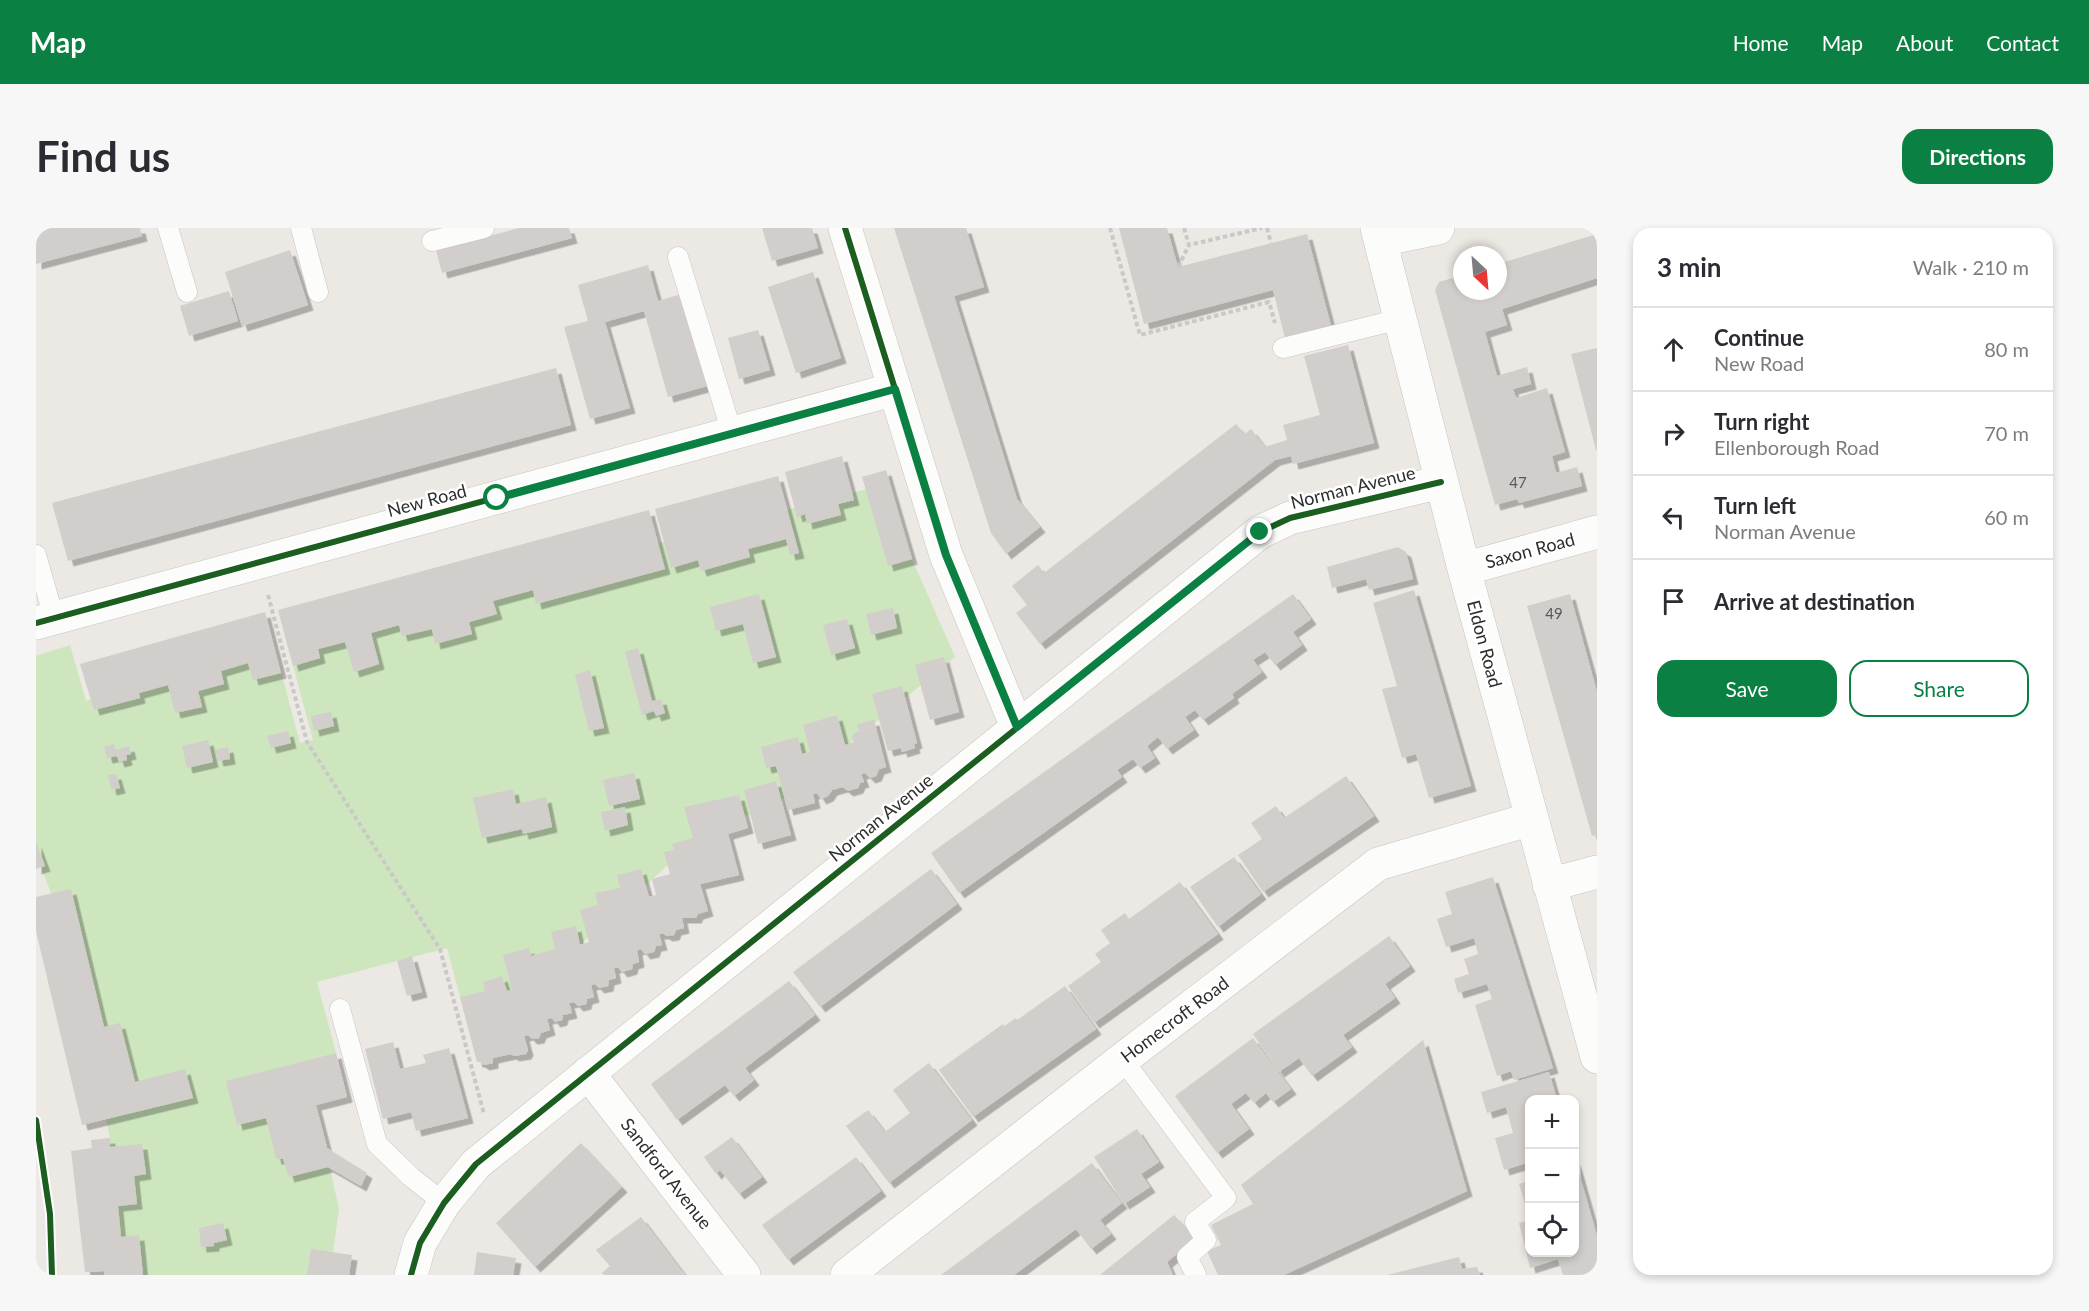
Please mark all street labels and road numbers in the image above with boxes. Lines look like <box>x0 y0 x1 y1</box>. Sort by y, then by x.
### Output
street label: Norman Avenue <box>1288 461 1417 513</box>
street label: New Road <box>385 479 469 521</box>
street label: Saxon Road <box>1482 528 1577 573</box>
street label: Eldon Road <box>1463 598 1507 690</box>
street label: Norman Avenue <box>824 769 937 866</box>
street label: Homecroft Road <box>1116 971 1233 1067</box>
street label: Sandford Avenue <box>617 1113 717 1233</box>

